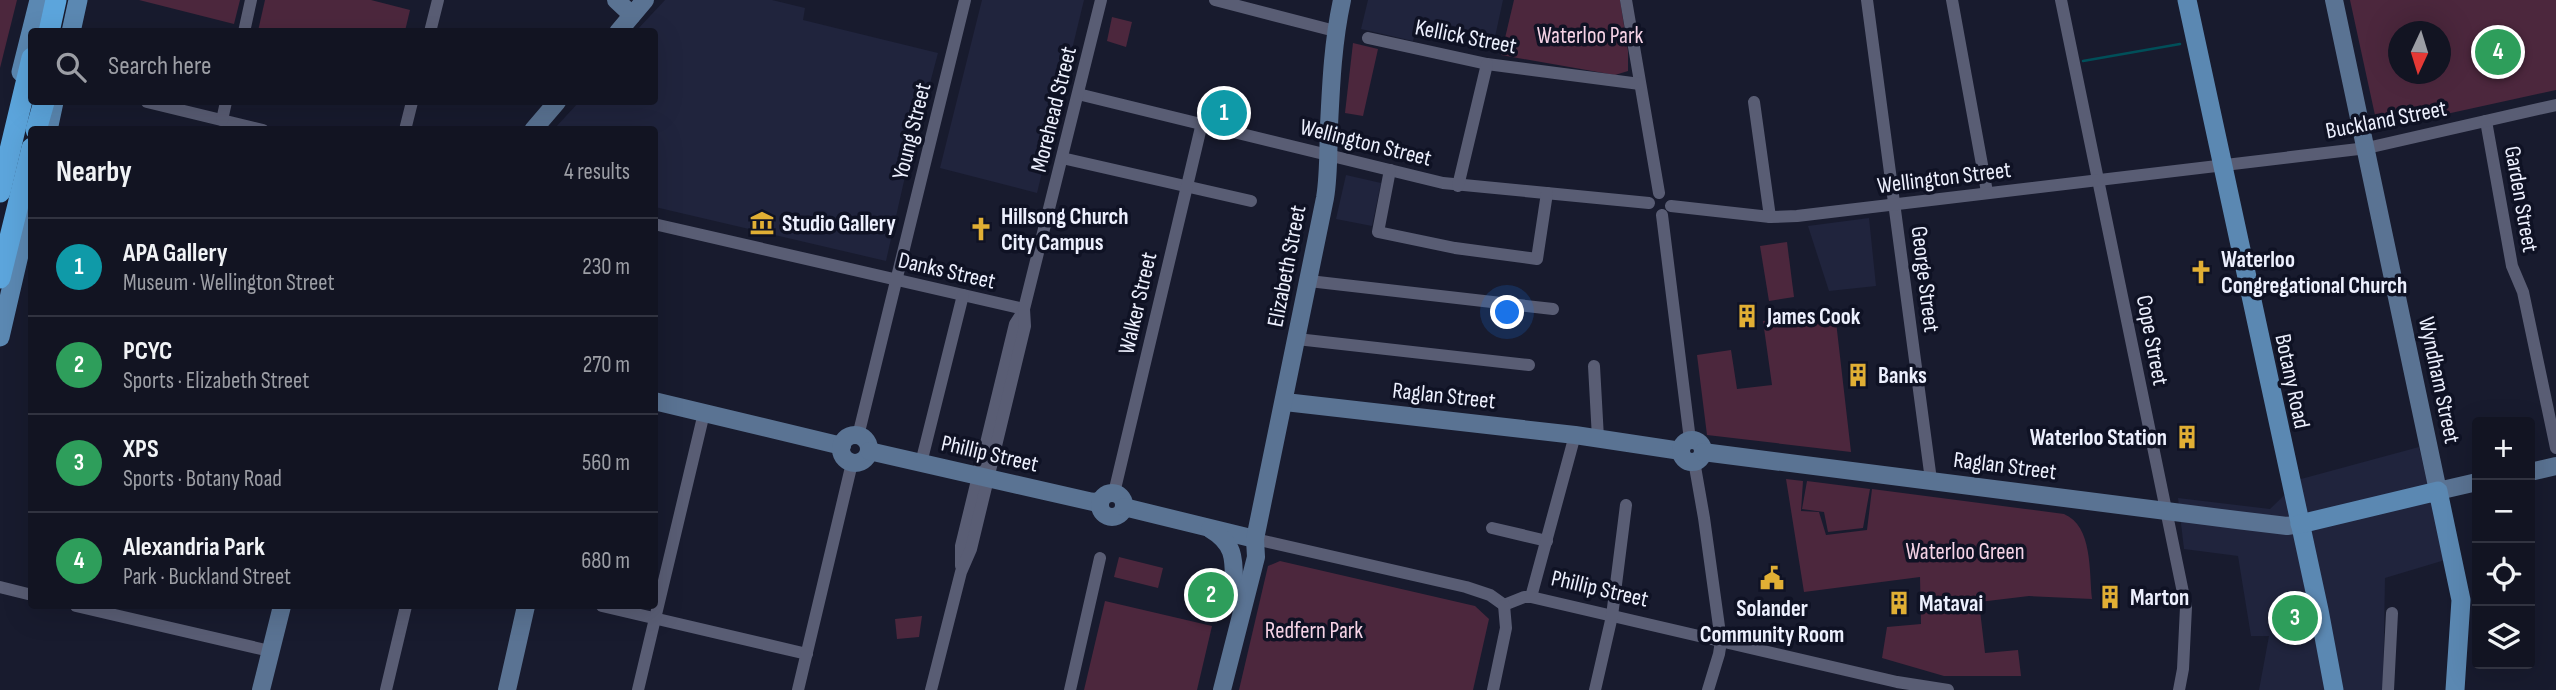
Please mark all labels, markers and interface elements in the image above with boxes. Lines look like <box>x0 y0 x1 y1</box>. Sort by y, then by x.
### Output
street label: Kellick Street <box>1413 13 1519 61</box>
north arrow <box>2388 21 2451 84</box>
park label: Waterloo Park <box>1537 22 1643 50</box>
pin: 4 <box>2475 26 2521 78</box>
search box <box>28 28 658 105</box>
street label: Morehead Street <box>1025 44 1083 175</box>
icon: search <box>52 48 90 86</box>
text: Search here <box>108 51 211 82</box>
street label: Young Street <box>886 80 938 183</box>
pin: 1 <box>1201 87 1247 139</box>
street label: Buckland Street <box>2323 95 2449 145</box>
street label: Wellington Street <box>1297 113 1434 173</box>
street label: Garden Street <box>2498 144 2544 254</box>
text: Nearby <box>56 154 132 190</box>
street label: Wellington Street <box>1876 156 2013 200</box>
text: 4 results <box>564 158 630 186</box>
place label: Hillsong Church City Campus <box>1001 203 1129 257</box>
street label: Elizabeth Street <box>1261 203 1312 329</box>
museum icon: Studio Gallery <box>748 209 776 237</box>
place label: Studio Gallery <box>782 210 896 238</box>
church icon: Hillsong Church City Campus <box>967 215 995 243</box>
street label: George Street <box>1905 224 1945 334</box>
text: APA Gallery <box>123 238 228 269</box>
street label: Danks Street <box>896 246 998 296</box>
place label: Waterloo Congregational Church <box>2221 246 2407 300</box>
street label: Walker Street <box>1113 249 1163 357</box>
text: 1 <box>74 253 84 281</box>
text: 230 m <box>582 253 630 281</box>
church icon: Waterloo Congregational Church <box>2187 258 2215 286</box>
text: Museum · Wellington Street <box>123 269 335 297</box>
street label: Cope Street <box>2130 293 2174 388</box>
your location <box>1490 295 1524 329</box>
building icon: James Cook <box>1733 302 1761 330</box>
place label: James Cook <box>1766 303 1861 331</box>
street label: Wyndham Street <box>2412 314 2466 446</box>
street label: Botany Road <box>2268 331 2316 431</box>
text: PCYC <box>123 336 172 367</box>
text: 2 <box>74 351 84 379</box>
text: 270 m <box>583 351 630 379</box>
building icon: Banks <box>1844 361 1872 389</box>
place label: Banks <box>1878 362 1927 390</box>
text: Sports · Elizabeth Street <box>123 367 309 395</box>
street label: Raglan Street <box>1391 377 1497 415</box>
map controls <box>2472 417 2535 669</box>
button: + <box>2472 417 2535 480</box>
building icon: Waterloo Station <box>2173 423 2201 451</box>
place label: Waterloo Station <box>2030 424 2167 452</box>
street label: Phillip Street <box>938 429 1041 479</box>
text: XPS <box>123 434 159 465</box>
street label: Raglan Street <box>1952 446 2058 486</box>
text: 3 <box>74 449 84 477</box>
text: 560 m <box>582 449 630 477</box>
text: Sports · Botany Road <box>123 465 282 493</box>
button: − <box>2472 480 2535 543</box>
text: Alexandria Park <box>123 532 265 563</box>
park label: Waterloo Green <box>1905 538 2025 566</box>
button: locate <box>2472 543 2535 606</box>
text: 4 <box>74 547 84 575</box>
text: 680 m <box>581 547 630 575</box>
text: Park · Buckland Street <box>123 563 291 591</box>
street label: Phillip Street <box>1548 564 1651 614</box>
public building icon: Solander Community Room <box>1758 564 1786 592</box>
pin: 2 <box>1188 569 1234 621</box>
building icon: Marton <box>2096 583 2124 611</box>
place label: Marton <box>2130 584 2189 612</box>
building icon: Matavai <box>1885 589 1913 617</box>
place label: Matavai <box>1919 590 1983 618</box>
pin: 3 <box>2272 592 2318 644</box>
place label: Solander Community Room <box>1700 595 1844 649</box>
button: layers <box>2472 606 2535 669</box>
park label: Redfern Park <box>1265 617 1363 645</box>

